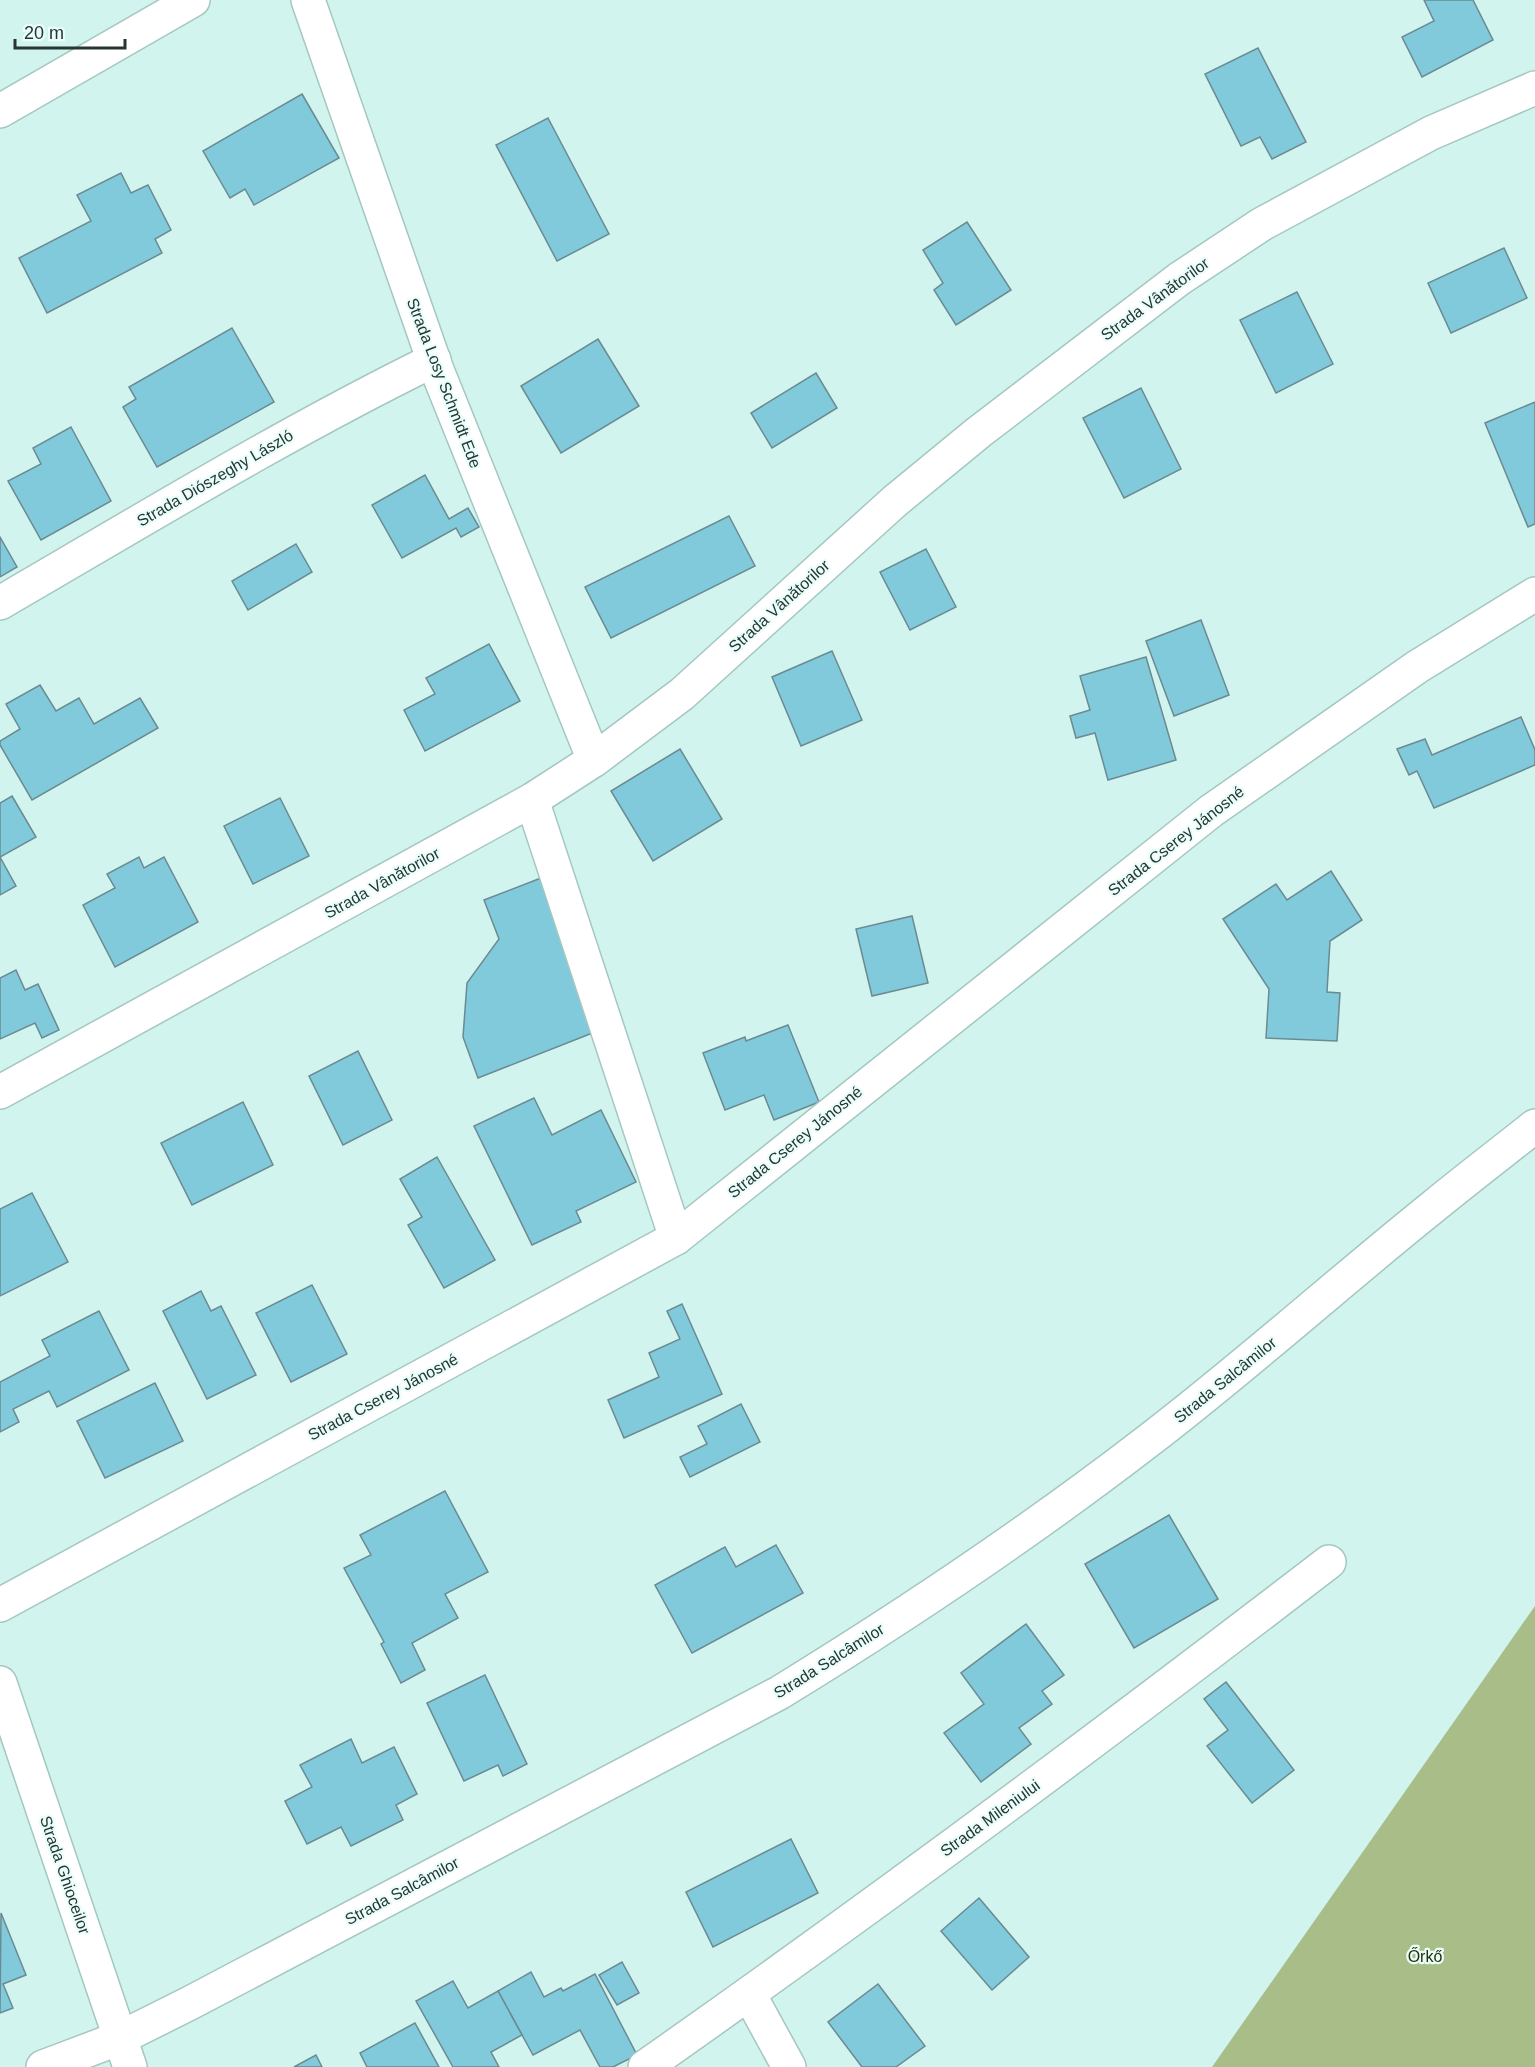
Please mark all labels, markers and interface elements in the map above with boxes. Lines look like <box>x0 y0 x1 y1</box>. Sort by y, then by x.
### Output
scale bar <box>15 12 124 50</box>
text: 20 m <box>24 23 64 43</box>
street label: Strada Vânătorilor <box>1098 254 1213 344</box>
street label: Strada Losy Schmidt Ede <box>404 296 484 470</box>
street label: Strada Diószeghy László <box>134 426 296 530</box>
street label: Strada Vânătorilor <box>725 556 833 655</box>
street label: Strada Cserey Jánosné <box>1105 783 1247 899</box>
street label: Strada Vânătorilor <box>321 844 443 922</box>
street label: Strada Cserey Jánosné <box>725 1083 865 1201</box>
street label: Strada Salcâmilor <box>1171 1333 1280 1426</box>
street label: Strada Cserey Jánosné <box>305 1350 461 1444</box>
street label: Strada Salcâmilor <box>771 1620 888 1702</box>
street label: Strada Mileniului <box>937 1776 1043 1860</box>
street label: Strada Ghioceilor <box>37 1814 93 1937</box>
street label: Strada Salcâmilor <box>342 1854 462 1928</box>
park label: Őrkő <box>1408 1947 1442 1965</box>

